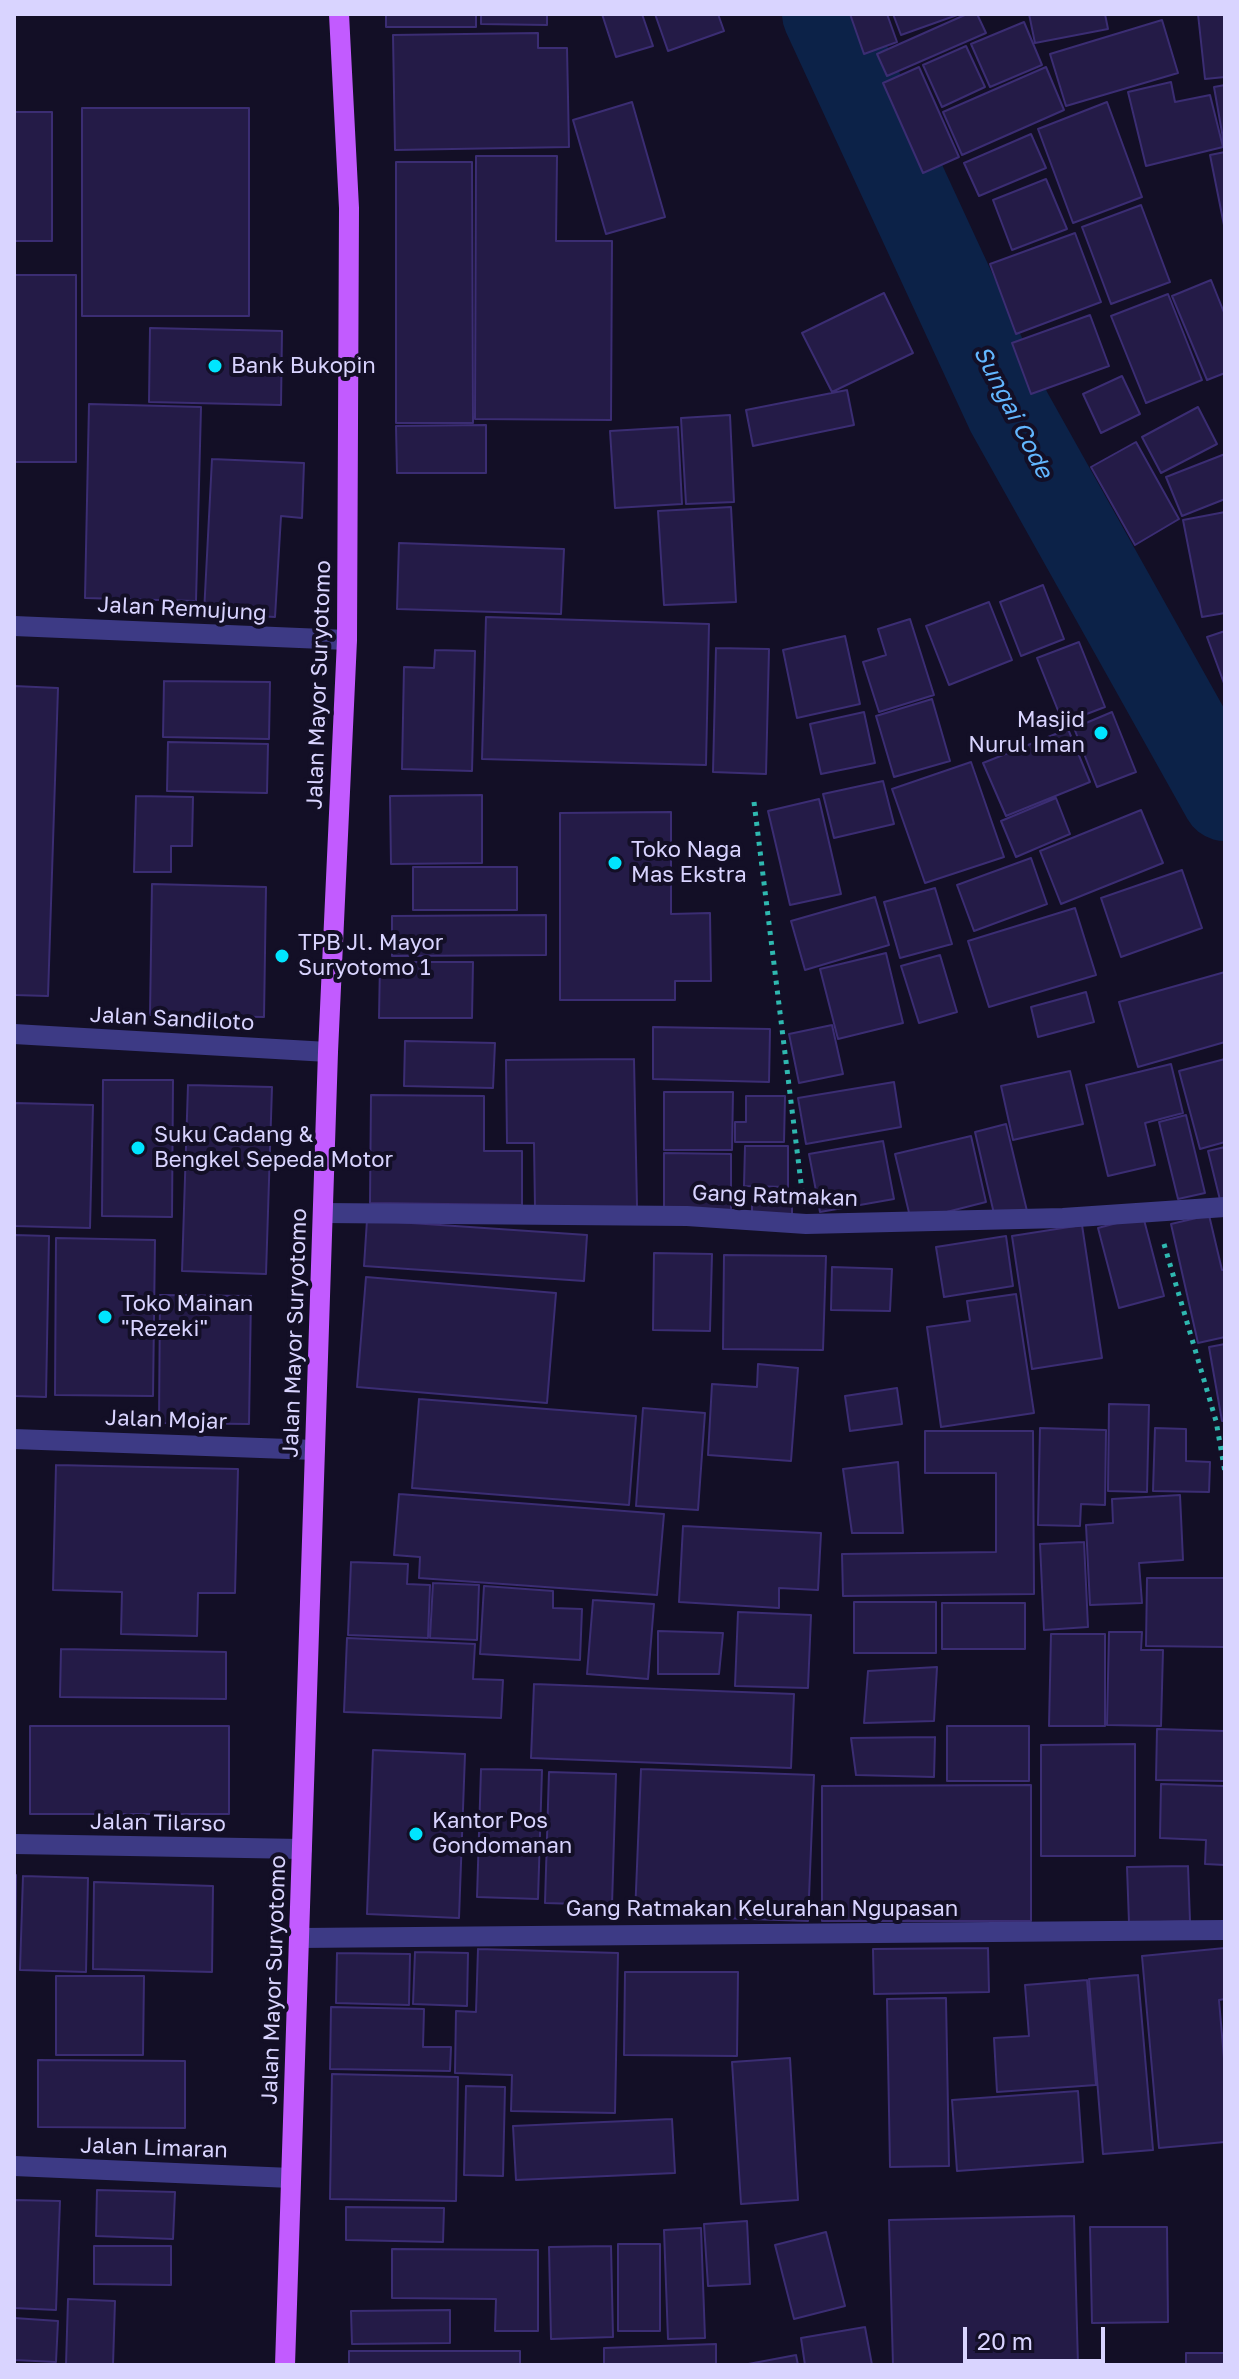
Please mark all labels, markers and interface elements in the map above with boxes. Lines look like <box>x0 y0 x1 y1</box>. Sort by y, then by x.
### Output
water label: Sungai Code <box>967 341 1059 483</box>
place label: Bank Bukopin <box>231 353 376 379</box>
marker: Bank Bukopin <box>206 357 224 375</box>
street label: Jalan Mayor Suryotomo <box>301 560 337 810</box>
street label: Jalan Remujung <box>97 591 267 627</box>
place label: Masjid Nurul Iman <box>968 707 1085 758</box>
marker: Masjid Nurul Iman <box>1092 724 1110 742</box>
place label: Toko Naga Mas Ekstra <box>631 837 747 888</box>
marker: Toko Naga Mas Ekstra <box>606 854 624 872</box>
place label: TPB Jl. Mayor Suryotomo 1 <box>298 930 443 982</box>
marker: TPB Jl. Mayor Suryotomo 1 <box>273 947 291 965</box>
street label: Jalan Sandiloto <box>89 1002 255 1036</box>
place label: Suku Cadang & Bengkel Sepeda Motor <box>154 1122 393 1174</box>
marker: Suku Cadang & Bengkel Sepeda Motor <box>129 1139 147 1157</box>
street label: Gang Ratmakan <box>691 1180 859 1212</box>
street label: Jalan Mayor Suryotomo <box>277 1208 313 1458</box>
place label: Toko Mainan "Rezeki" <box>121 1291 253 1342</box>
marker: Toko Mainan "Rezeki" <box>96 1308 114 1326</box>
street label: Jalan Mojar <box>104 1405 228 1435</box>
place label: Kantor Pos Gondomanan <box>432 1808 572 1860</box>
street label: Jalan Tilarso <box>90 1809 226 1837</box>
marker: Kantor Pos Gondomanan <box>407 1825 425 1843</box>
street label: Jalan Mayor Suryotomo <box>256 1855 292 2105</box>
street label: Gang Ratmakan Kelurahan Ngupasan <box>566 1896 958 1922</box>
street label: Jalan Limaran <box>80 2132 228 2164</box>
scale bar <box>967 2311 1109 2361</box>
text: 20 m <box>977 2326 1033 2355</box>

